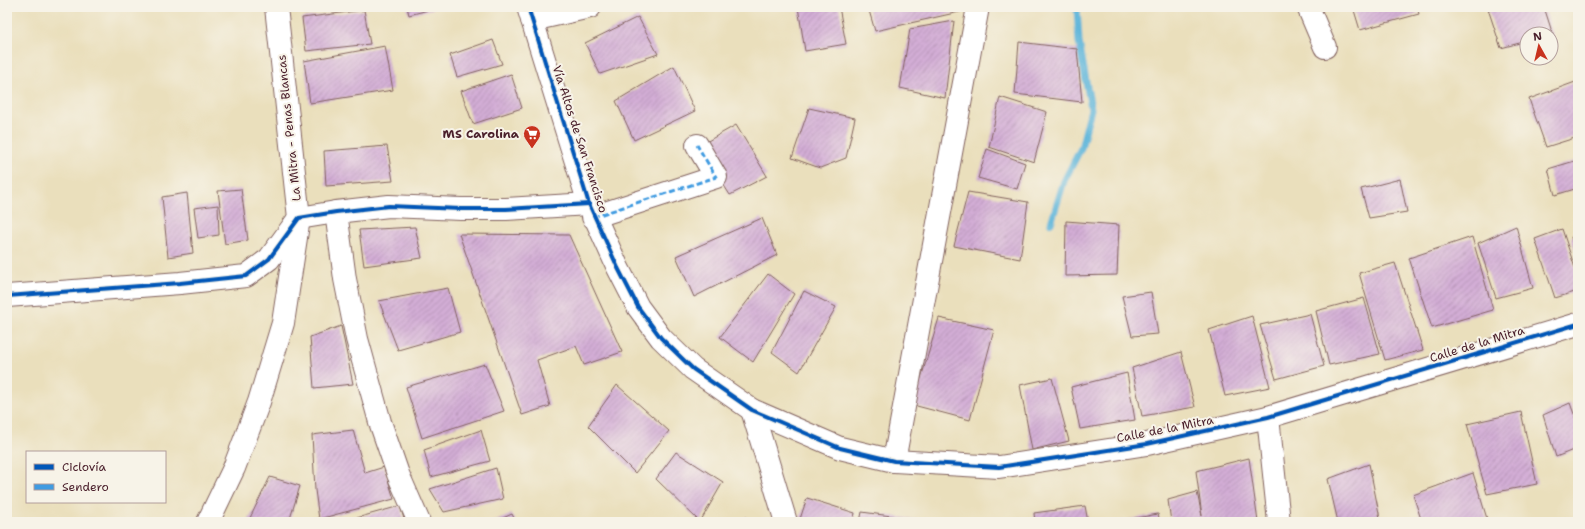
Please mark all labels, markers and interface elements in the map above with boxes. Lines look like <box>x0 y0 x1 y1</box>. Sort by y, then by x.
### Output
north arrow <box>1519 26 1559 66</box>
text: N <box>1532 29 1543 45</box>
street label: La Mitra - Penas Blancas <box>273 54 305 202</box>
street label: Vía Altos de San Francisco <box>549 63 611 215</box>
supermarket icon: MS Carolina <box>522 124 542 149</box>
place label: MS Carolina <box>443 126 520 142</box>
street label: Calle de la Mitra <box>1428 322 1527 366</box>
street label: Calle de la Mitra <box>1115 412 1215 446</box>
legend <box>26 451 166 503</box>
text: Ciclovía <box>62 459 106 475</box>
text: Sendero <box>62 479 109 495</box>

